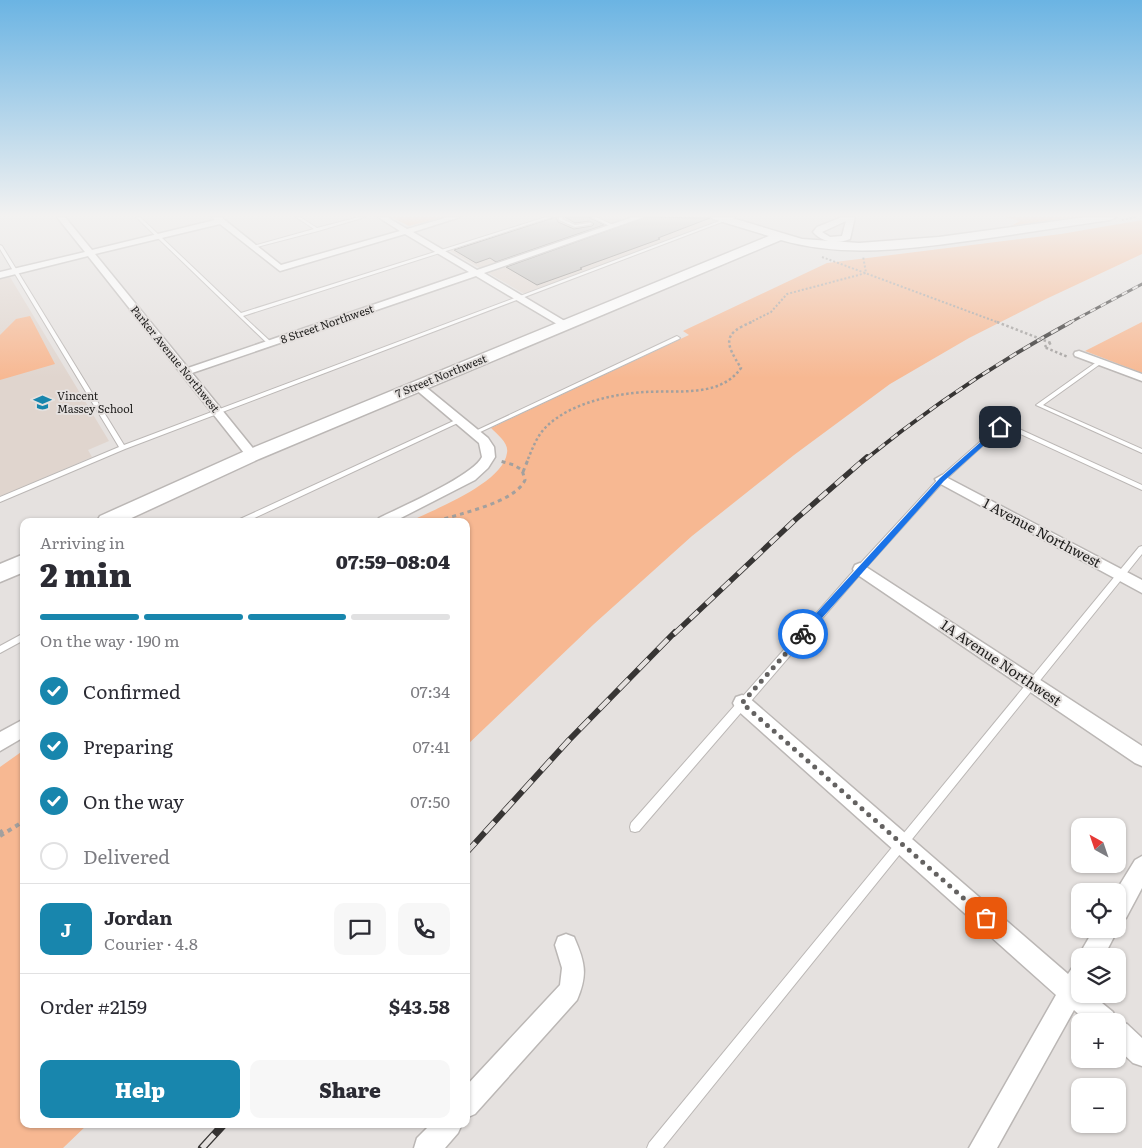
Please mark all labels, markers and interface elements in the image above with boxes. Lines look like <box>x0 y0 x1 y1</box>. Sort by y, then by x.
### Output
street label: 8 Street Northwest <box>278 299 376 347</box>
street label: Parker Avenue Northwest <box>128 301 224 416</box>
street label: 7 Street Northwest <box>393 349 489 401</box>
place label: Vincent Massey School <box>57 387 134 416</box>
school or university icon: Vincent Massey School <box>33 392 53 412</box>
pin <box>979 406 1021 448</box>
icon: home <box>986 413 1014 441</box>
street label: 1 Avenue Northwest <box>980 492 1105 572</box>
text: Arriving in <box>40 530 125 554</box>
text: 07:59–08:04 <box>336 547 450 575</box>
text: 2 min <box>40 549 132 597</box>
courier <box>778 609 828 659</box>
street label: 1A Avenue Northwest <box>937 614 1066 710</box>
icon: bike <box>789 620 817 648</box>
text: On the way · 190 m <box>40 628 180 652</box>
icon: check <box>40 677 68 705</box>
text: Confirmed <box>83 677 181 705</box>
text: 07:34 <box>410 679 450 703</box>
icon: check <box>40 732 68 760</box>
text: Preparing <box>83 732 173 760</box>
text: 07:41 <box>413 734 450 758</box>
icon: check <box>40 787 68 815</box>
text: On the way <box>83 787 184 815</box>
text: 07:50 <box>410 789 450 813</box>
north arrow <box>1071 818 1126 872</box>
map controls <box>1071 818 1126 1133</box>
text: Delivered <box>83 842 170 870</box>
button: locate <box>1071 883 1126 938</box>
pin <box>965 897 1007 939</box>
text: Jordan <box>104 903 173 931</box>
button: chat <box>334 903 386 955</box>
button: phone <box>398 903 450 955</box>
icon: bag <box>972 904 1000 932</box>
text: J <box>61 915 71 943</box>
text: Courier · 4.8 <box>104 931 198 955</box>
button: layers <box>1071 948 1126 1003</box>
text: Order #2159 <box>40 992 147 1020</box>
text: $43.58 <box>389 992 450 1020</box>
button: + <box>1071 1013 1126 1068</box>
button: Help <box>40 1060 240 1118</box>
button: Share <box>250 1060 450 1118</box>
button: − <box>1071 1078 1126 1133</box>

